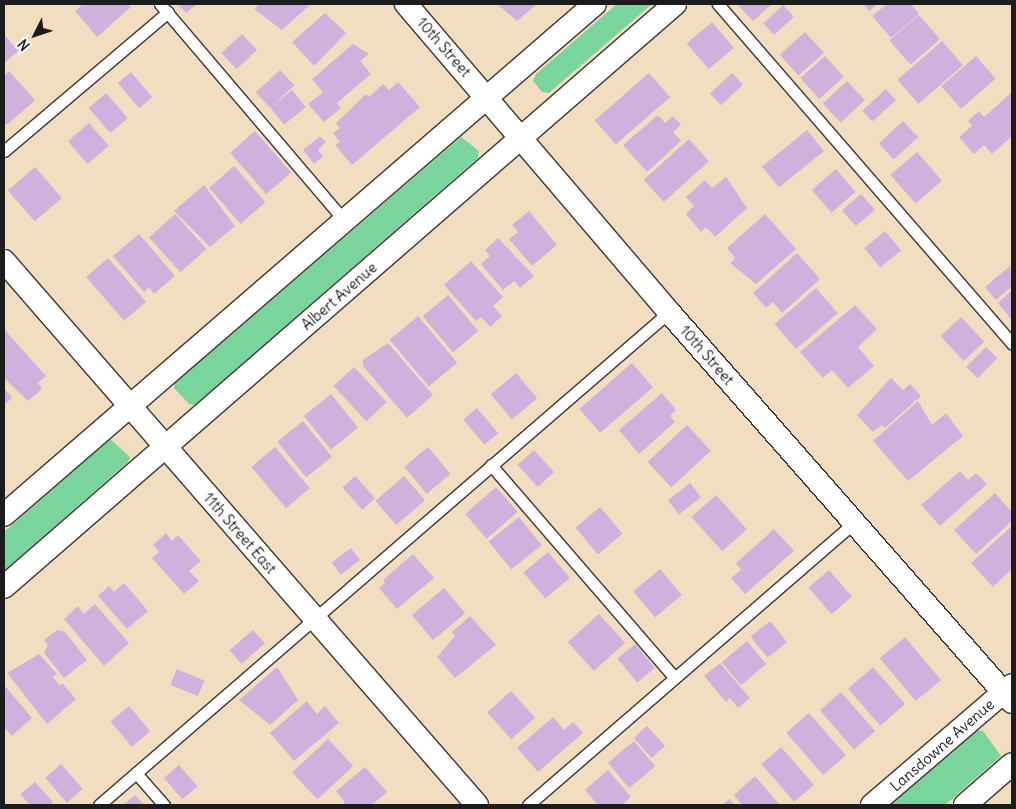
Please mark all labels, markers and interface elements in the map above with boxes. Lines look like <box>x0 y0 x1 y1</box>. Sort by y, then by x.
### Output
north arrow <box>10 10 60 60</box>
street label: 10th Street <box>413 13 475 81</box>
text: N <box>14 35 34 54</box>
street label: Albert Avenue <box>297 258 381 334</box>
street label: 10th Street <box>676 321 738 389</box>
street label: 11th Street East <box>200 489 280 577</box>
street label: Lansdowne Avenue <box>886 695 998 795</box>

